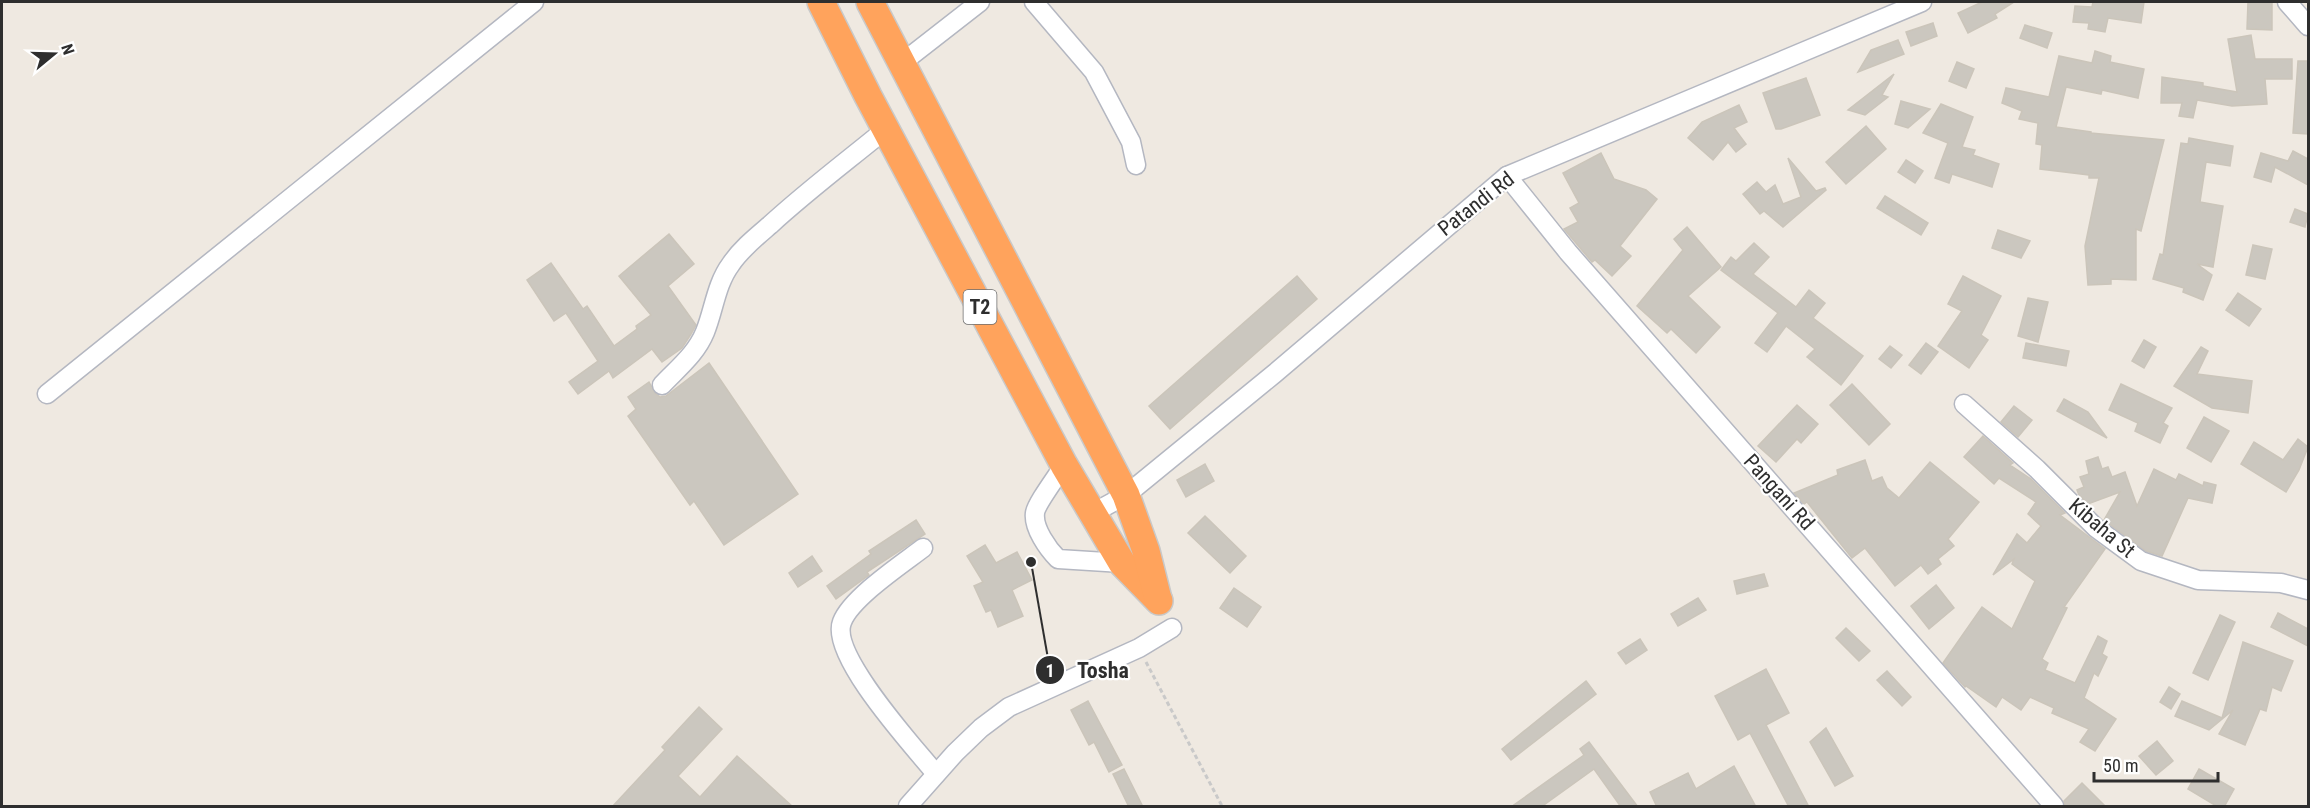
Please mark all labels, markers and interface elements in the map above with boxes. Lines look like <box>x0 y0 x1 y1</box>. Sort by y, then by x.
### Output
north arrow <box>24 24 84 84</box>
text: N <box>57 42 78 57</box>
street label: Patandi Rd <box>1433 167 1519 241</box>
road number: T2 <box>964 290 996 324</box>
street label: Pangani Rd <box>1739 449 1819 535</box>
street label: Kibaha St <box>2064 493 2140 563</box>
callout: Tosha <box>1035 650 1141 690</box>
text: Tosha <box>1077 658 1129 683</box>
text: 1 <box>1045 660 1055 681</box>
scale bar <box>2094 745 2218 783</box>
text: 50 m <box>2103 755 2138 776</box>

